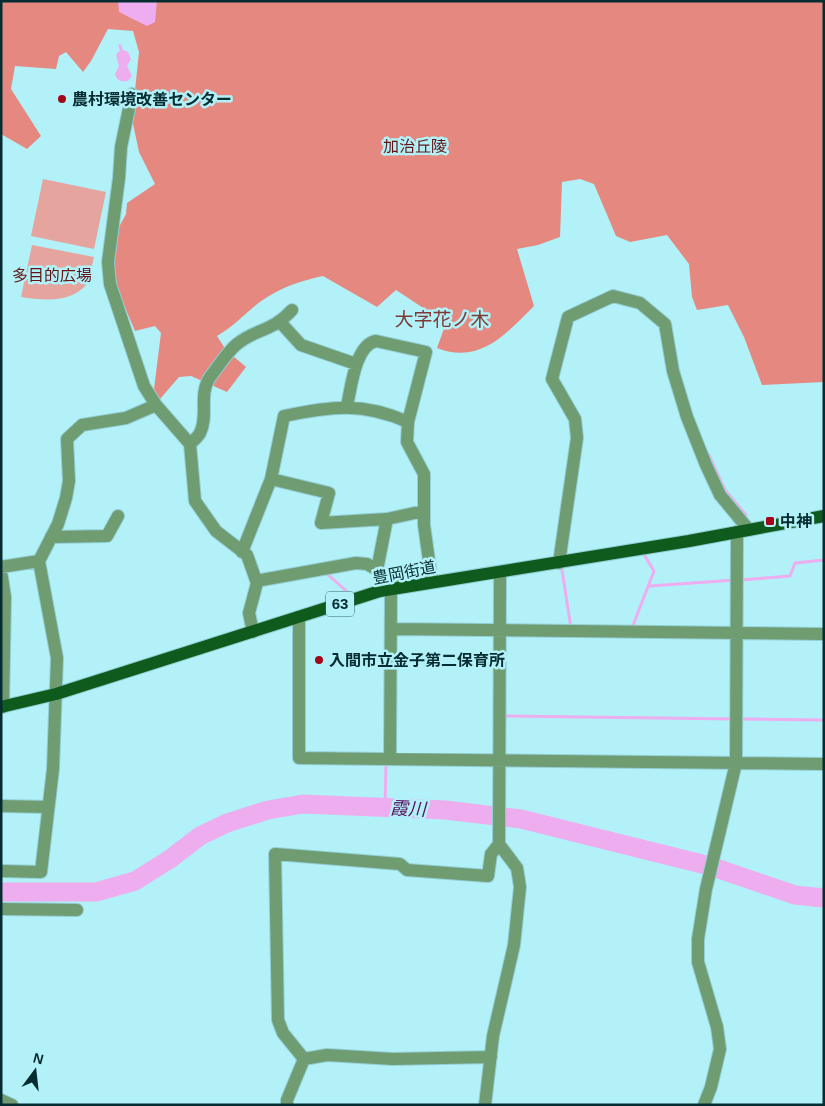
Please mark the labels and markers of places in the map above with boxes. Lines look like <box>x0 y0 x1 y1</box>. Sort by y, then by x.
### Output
place label: 農村環境改善センター <box>72 90 232 108</box>
marker: 農村環境改善センター <box>56 93 68 105</box>
place label: 中神 <box>780 512 812 530</box>
marker: 中神 <box>764 515 776 527</box>
place label: 入間市立金子第二保育所 <box>329 652 505 669</box>
marker: 入間市立金子第二保育所 <box>313 654 325 666</box>

